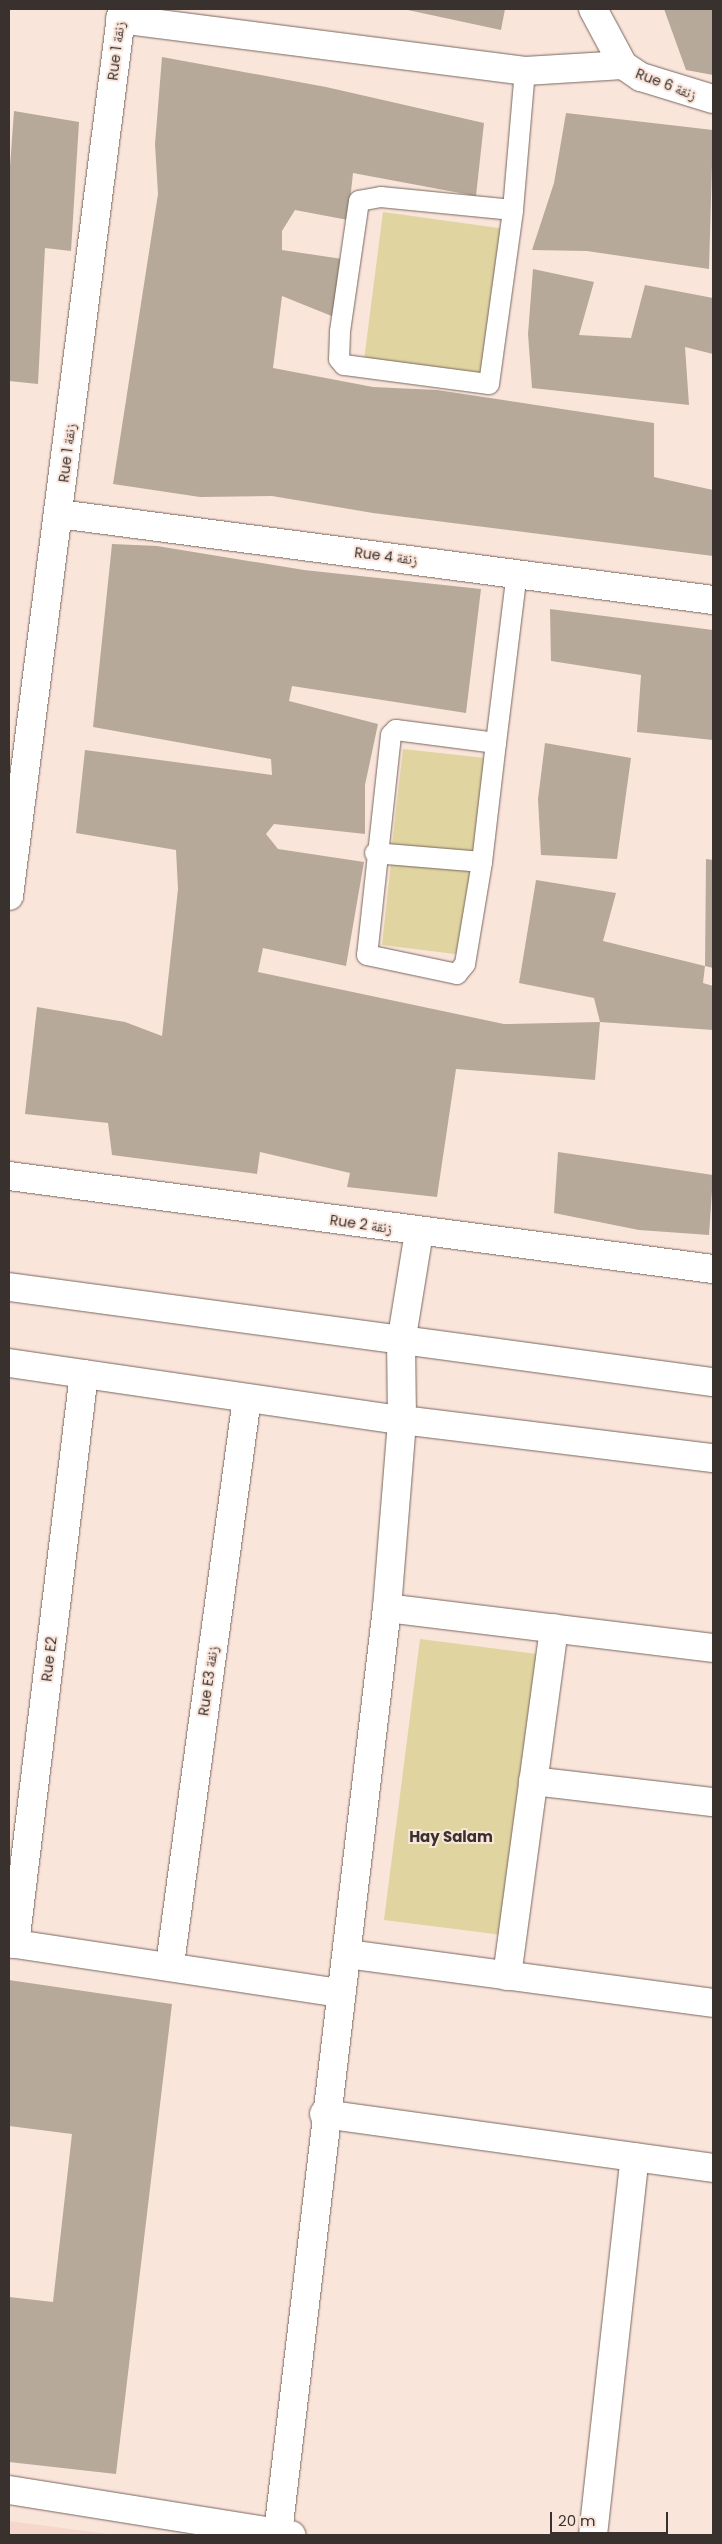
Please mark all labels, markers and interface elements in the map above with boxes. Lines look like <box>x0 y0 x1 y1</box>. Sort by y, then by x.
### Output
street label: Rue 1 زنقة <box>104 21 128 81</box>
street label: Rue 6 زنقة <box>633 65 699 103</box>
street label: Rue 1 زنقة <box>55 423 79 483</box>
street label: Rue 4 زنقة <box>353 544 419 568</box>
street label: Rue 2 زنقة <box>329 1211 393 1237</box>
street label: Rue E2 <box>38 1636 60 1682</box>
street label: Rue E3 زنقة <box>195 1645 221 1717</box>
district label: Hay Salam <box>409 1828 493 1846</box>
scale bar <box>552 2502 670 2534</box>
text: 20 m <box>558 2510 596 2531</box>

